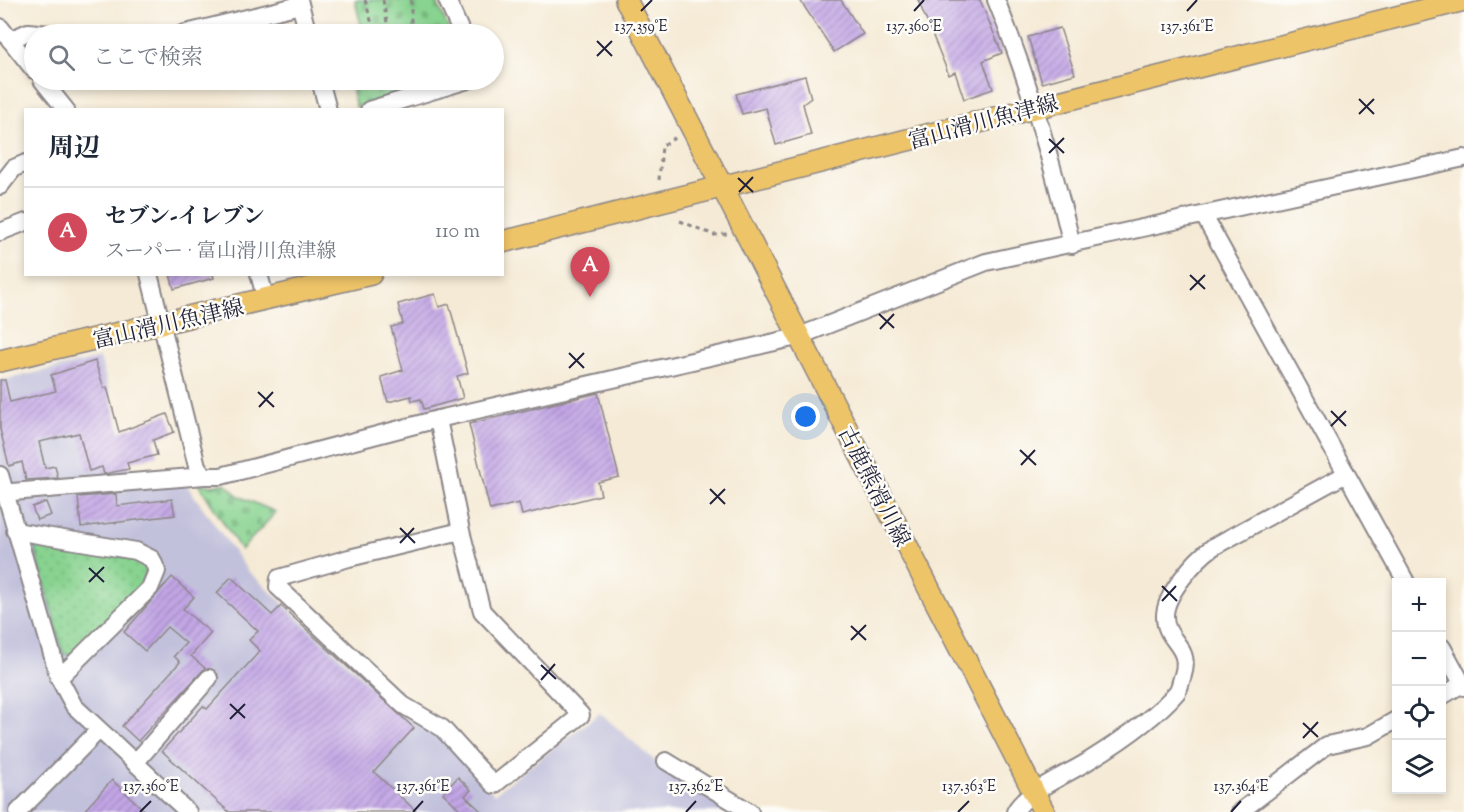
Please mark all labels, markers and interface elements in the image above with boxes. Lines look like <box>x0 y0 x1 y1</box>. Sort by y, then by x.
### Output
text: 137.359°E <box>615 17 667 38</box>
text: 137.360°E <box>886 17 942 38</box>
text: 137.361°E <box>1160 17 1214 38</box>
search box <box>24 24 504 90</box>
icon: search <box>45 41 78 74</box>
text: ここで検索 <box>93 43 203 75</box>
street label: 富山滑川魚津線 <box>905 89 1062 159</box>
text: 周辺 <box>48 131 100 168</box>
text: セブン-イレブン <box>105 202 265 234</box>
text: A <box>59 218 76 247</box>
text: 110 m <box>435 218 480 247</box>
text: スーパー · 富山滑川魚津線 <box>105 238 337 267</box>
pin: A <box>570 248 610 297</box>
street label: 富山滑川魚津線 <box>90 293 247 359</box>
your location <box>791 402 820 431</box>
street label: 古鹿熊滑川線 <box>828 421 917 553</box>
map controls <box>1392 578 1446 794</box>
button: + <box>1392 578 1446 632</box>
button: − <box>1392 632 1446 686</box>
button: locate <box>1392 686 1446 740</box>
button: layers <box>1392 740 1446 794</box>
text: 137.360°E <box>123 777 179 798</box>
text: 137.361°E <box>396 777 450 798</box>
text: 137.362°E <box>669 777 723 798</box>
text: 137.363°E <box>942 777 996 798</box>
text: 137.364°E <box>1213 777 1269 798</box>

